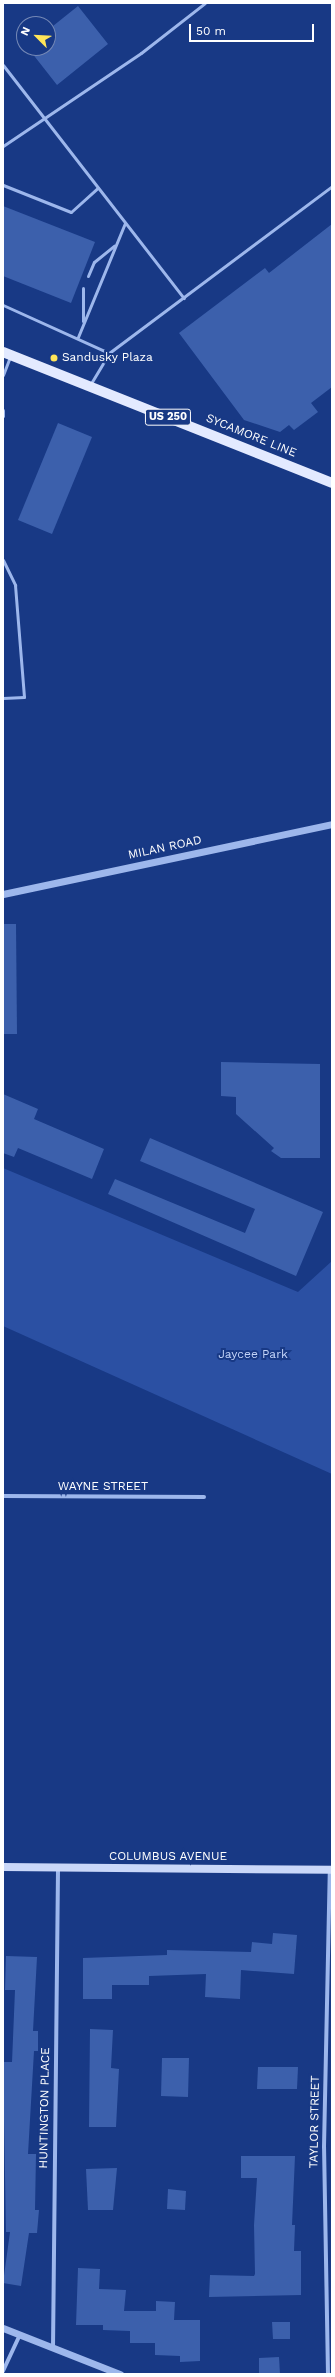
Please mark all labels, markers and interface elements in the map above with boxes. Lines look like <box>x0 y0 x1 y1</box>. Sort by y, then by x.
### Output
north arrow <box>16 16 56 56</box>
scale bar <box>191 16 316 42</box>
text: 50 m <box>196 24 226 38</box>
text: N <box>18 25 33 38</box>
place label: Sandusky Plaza <box>62 351 153 365</box>
marker: Sandusky Plaza <box>49 353 59 363</box>
road number: US 250 <box>144 408 192 426</box>
street label: SYCAMORE LINE <box>204 411 298 461</box>
street label: MILAN ROAD <box>127 833 203 863</box>
park label: Jaycee Park <box>218 1348 288 1362</box>
street label: WAYNE STREET <box>58 1480 148 1494</box>
street label: COLUMBUS AVENUE <box>109 1850 227 1864</box>
street label: HUNTINGTON PLACE <box>37 2047 53 2169</box>
street label: TAYLOR STREET <box>307 2075 323 2169</box>

